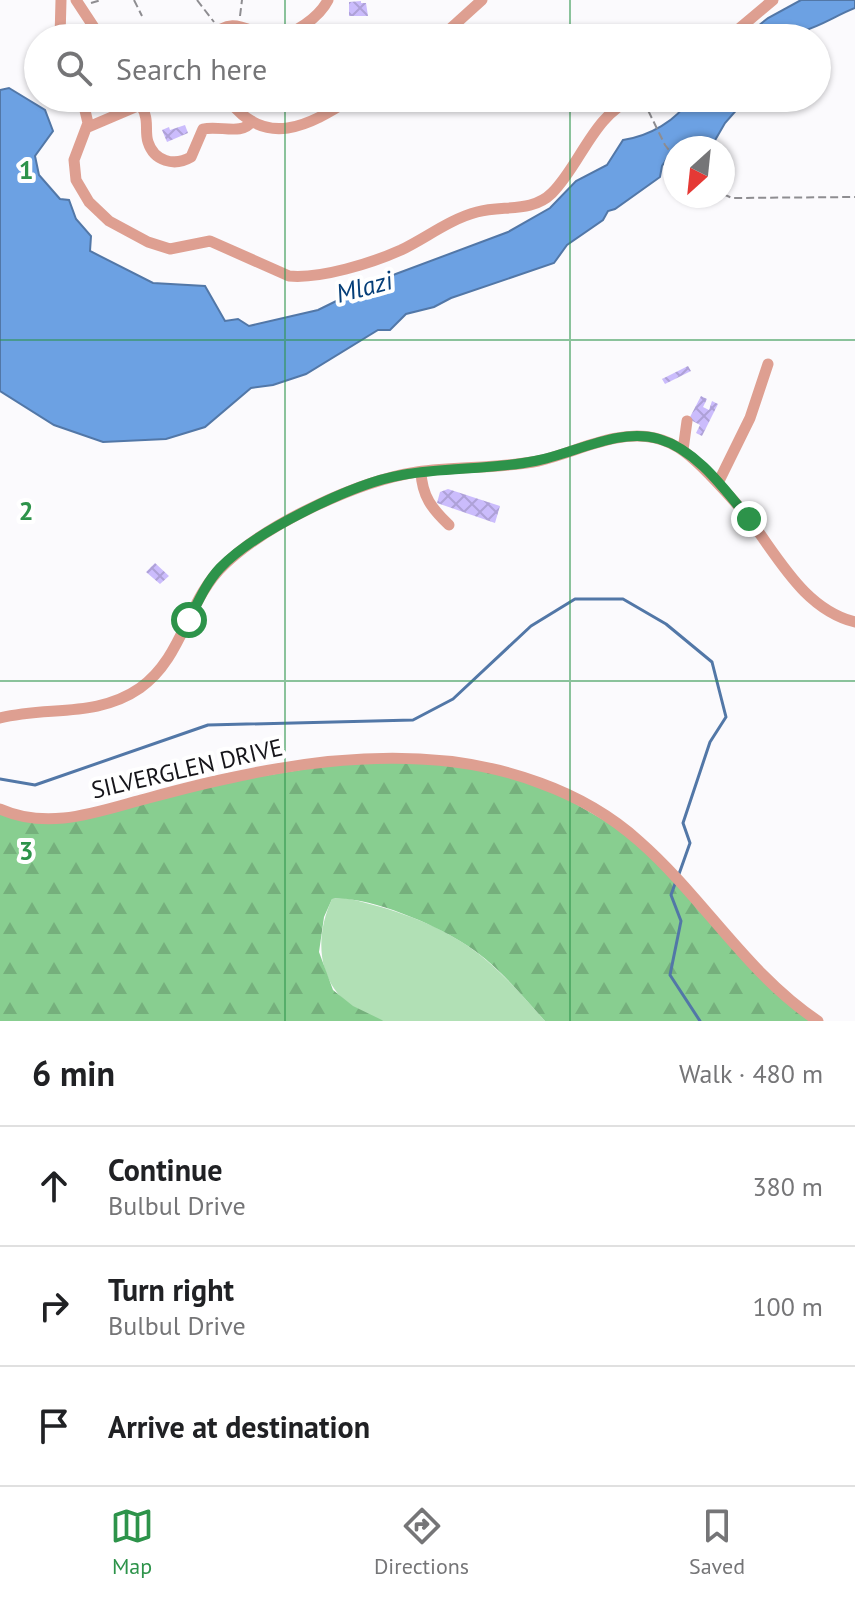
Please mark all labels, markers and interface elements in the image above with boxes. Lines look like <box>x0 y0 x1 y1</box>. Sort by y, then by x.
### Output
search box <box>24 24 831 112</box>
icon: search <box>52 46 96 90</box>
text: Search here <box>116 49 267 88</box>
north arrow <box>663 136 735 208</box>
text: 1 <box>19 153 33 186</box>
water label: Mlazi <box>332 263 397 310</box>
text: 2 <box>19 494 33 527</box>
route end <box>731 501 767 537</box>
route start <box>171 602 207 638</box>
street label: SILVERGLEN DRIVE <box>88 731 286 806</box>
text: 3 <box>19 834 33 867</box>
text: 6 min <box>32 1051 115 1095</box>
text: Walk · 480 m <box>679 1057 823 1090</box>
text: Continue <box>108 1150 222 1189</box>
icon: ahead <box>32 1164 76 1208</box>
text: 380 m <box>752 1170 823 1203</box>
text: Bulbul Drive <box>108 1189 246 1222</box>
text: Turn right <box>108 1270 234 1309</box>
icon: right <box>32 1284 76 1328</box>
text: 100 m <box>752 1290 823 1323</box>
text: Bulbul Drive <box>108 1309 246 1342</box>
icon: arrive <box>32 1404 76 1448</box>
text: Arrive at destination <box>108 1407 370 1446</box>
tab: Map <box>110 1504 154 1580</box>
tab: Directions <box>374 1504 469 1580</box>
tab: Saved <box>689 1504 745 1580</box>

